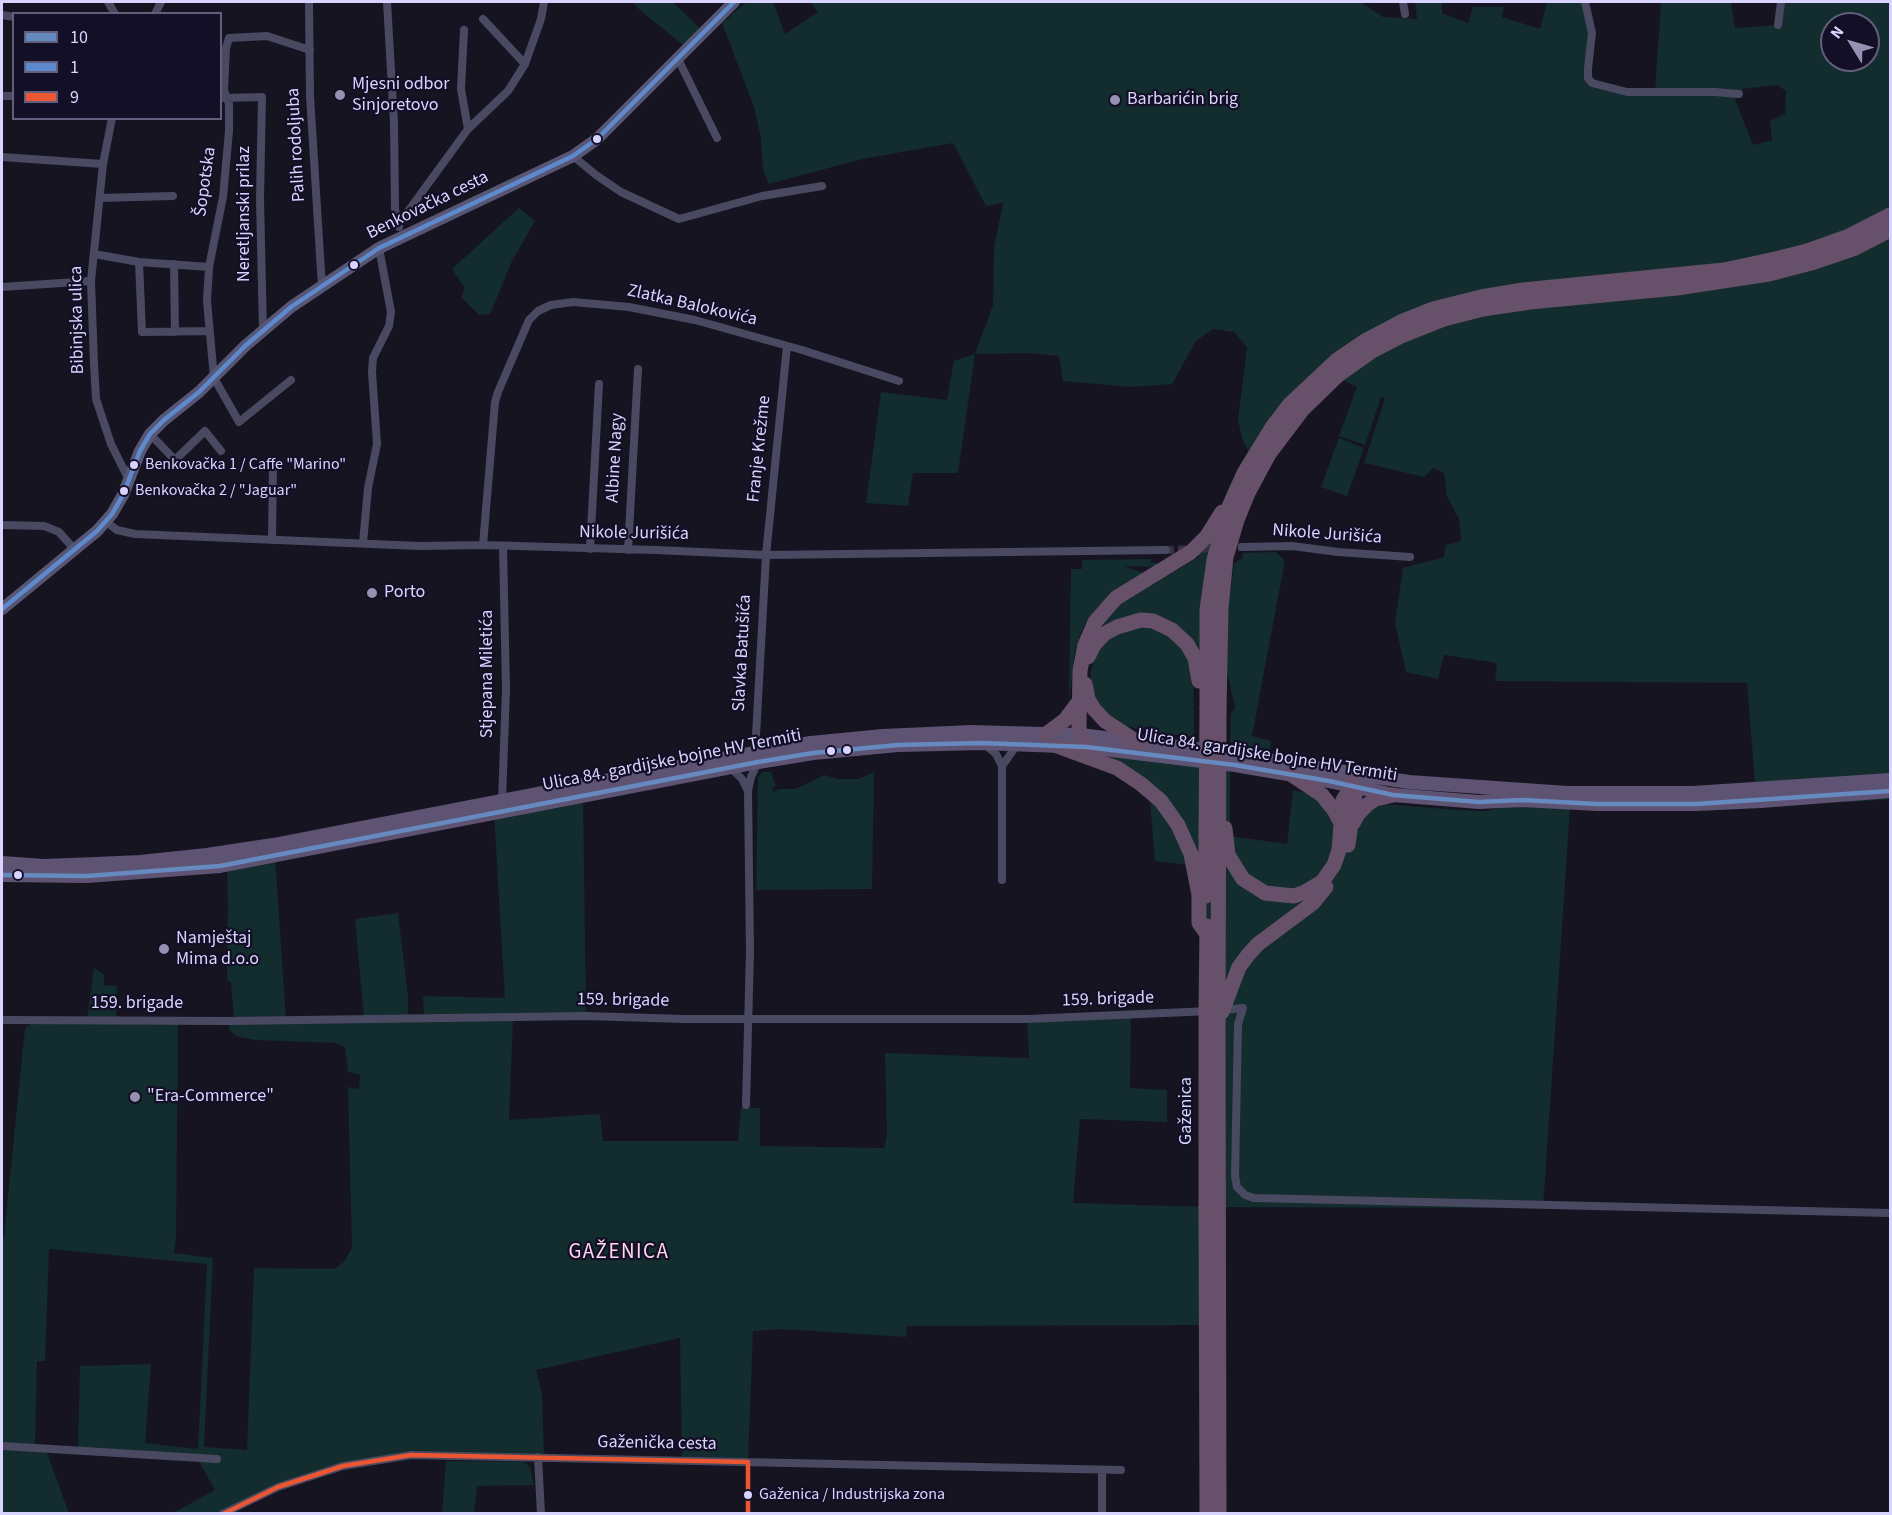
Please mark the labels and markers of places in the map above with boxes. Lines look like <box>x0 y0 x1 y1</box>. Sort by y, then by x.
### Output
place label: Mjesni odbor Sinjoretovo <box>352 74 450 116</box>
marker: Mjesni odbor Sinjoretovo <box>333 88 347 102</box>
place label: Barbarićin brig <box>1127 89 1238 111</box>
marker: Barbarićin brig <box>1108 93 1122 107</box>
unlabelled marker <box>591 133 603 145</box>
unlabelled marker <box>348 259 360 271</box>
place label: Benkovačka 1 / Caffe "Marino" <box>145 455 346 475</box>
marker: Benkovačka 1 / Caffe "Marino" <box>128 459 140 471</box>
place label: Benkovačka 2 / "Jaguar" <box>135 481 297 501</box>
marker: Benkovačka 2 / "Jaguar" <box>118 485 130 497</box>
place label: Porto <box>384 582 425 604</box>
marker: Porto <box>365 586 379 600</box>
unlabelled marker <box>841 744 853 756</box>
unlabelled marker <box>825 745 837 757</box>
unlabelled marker <box>12 869 24 881</box>
place label: Namještaj Mima d.o.o <box>176 928 259 970</box>
marker: Namještaj Mima d.o.o <box>157 942 171 956</box>
place label: "Era-Commerce" <box>147 1086 274 1108</box>
marker: "Era-Commerce" <box>128 1090 142 1104</box>
place label: Gaženica / Industrijska zona <box>759 1485 945 1505</box>
marker: Gaženica / Industrijska zona <box>742 1489 754 1501</box>

